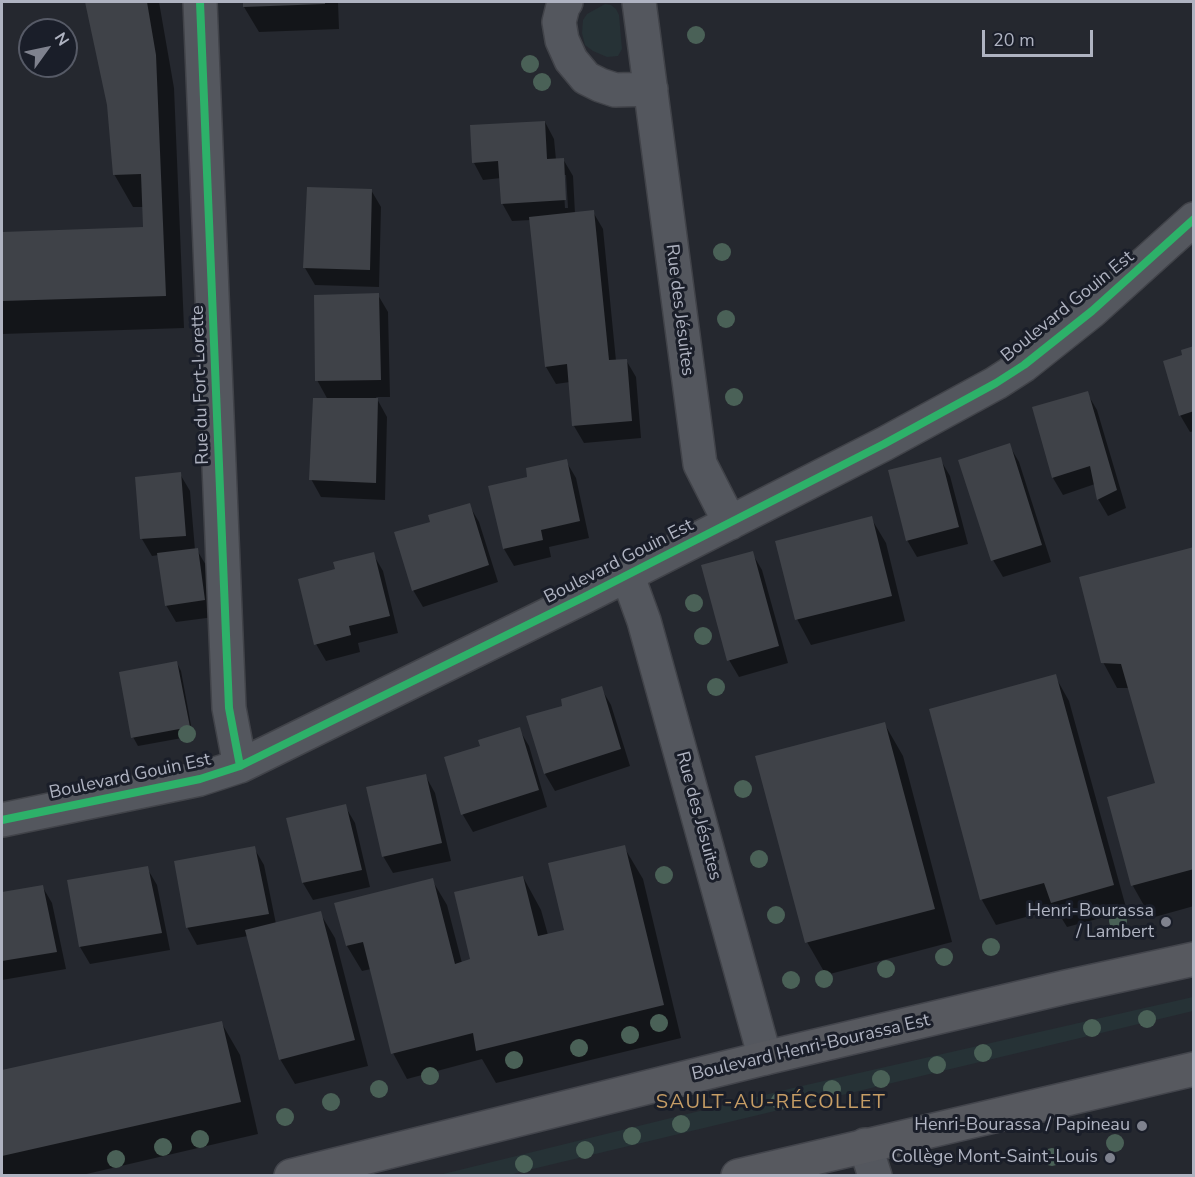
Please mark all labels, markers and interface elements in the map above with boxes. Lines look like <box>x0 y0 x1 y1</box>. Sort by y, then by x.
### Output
north arrow <box>18 18 78 78</box>
scale bar <box>985 18 1096 56</box>
text: N <box>49 28 74 50</box>
text: 20 m <box>993 28 1035 52</box>
street label: Rue des Jésuites <box>660 243 698 377</box>
street label: Boulevard Gouin Est <box>997 247 1139 367</box>
street label: Rue du Fort-Lorette <box>187 305 215 465</box>
street label: Boulevard Gouin Est <box>541 515 697 609</box>
street label: Boulevard Gouin Est <box>47 749 213 805</box>
street label: Rue des Jésuites <box>670 749 726 883</box>
place label: Henri-Bourassa / Lambert <box>1027 901 1154 944</box>
marker: Henri-Bourassa / Lambert <box>1159 915 1173 929</box>
street label: Boulevard Henri-Bourassa Est <box>690 1010 932 1086</box>
district label: SAULT-AU-RÉCOLLET <box>656 1091 886 1115</box>
place label: Henri-Bourassa / Papineau <box>914 1115 1130 1137</box>
marker: Henri-Bourassa / Papineau <box>1135 1119 1149 1133</box>
place label: Collège Mont-Saint-Louis <box>891 1147 1098 1169</box>
marker: Collège Mont-Saint-Louis <box>1103 1151 1117 1165</box>

